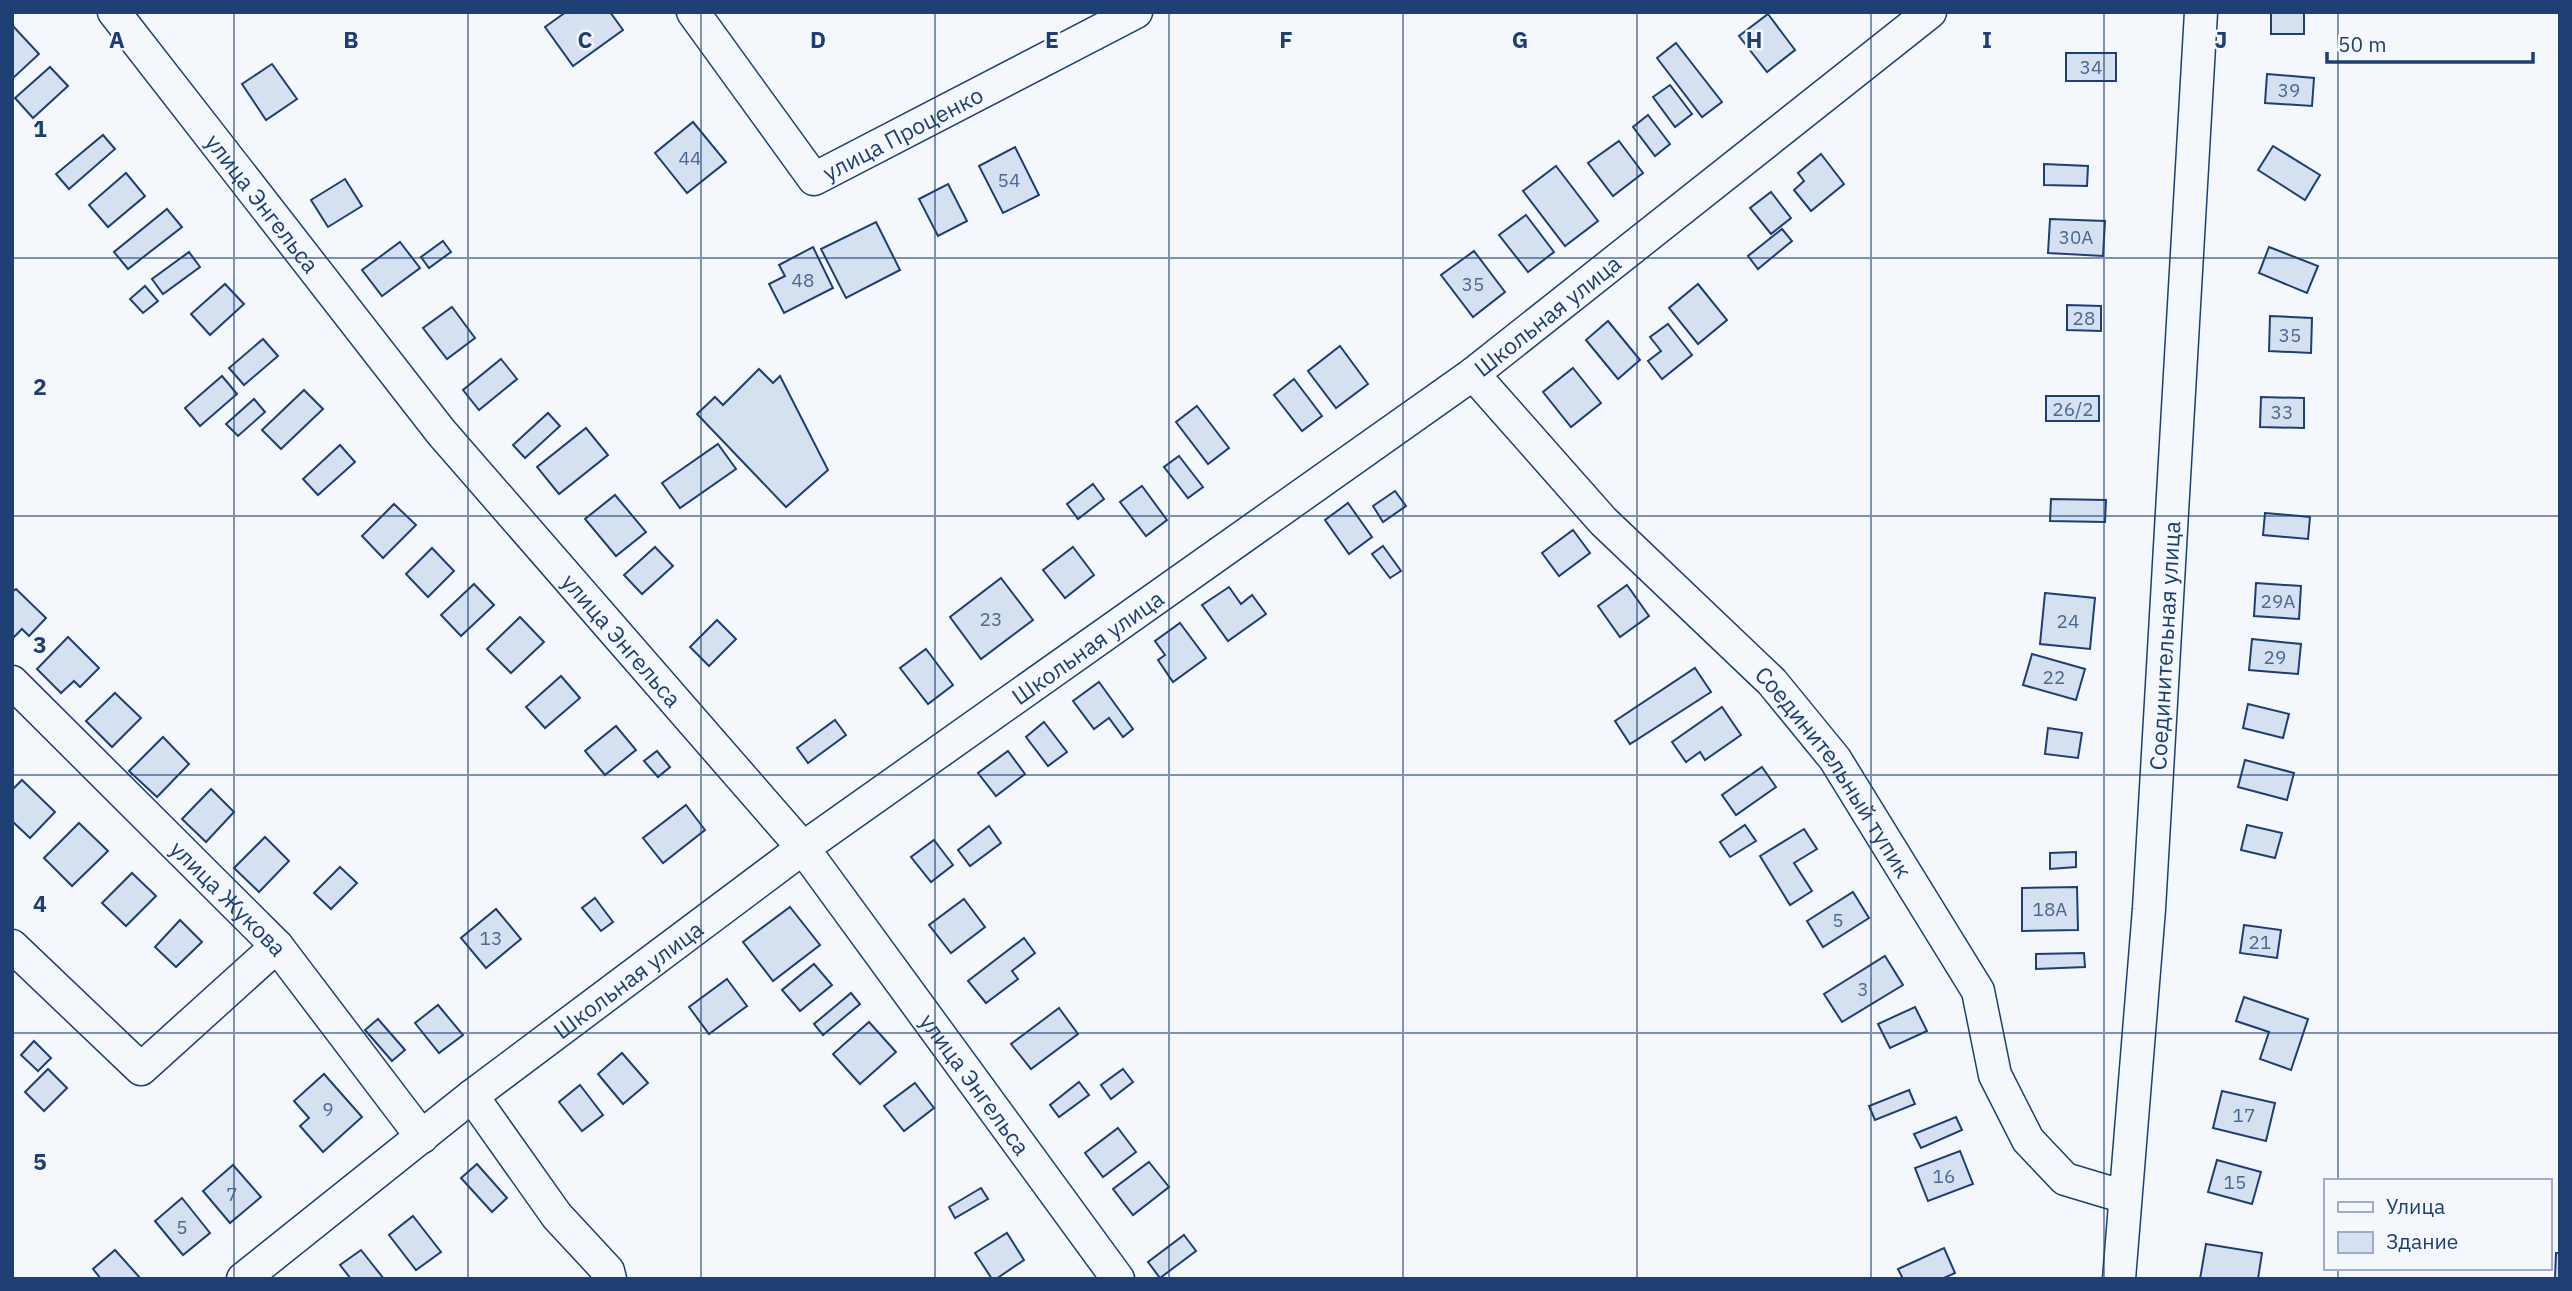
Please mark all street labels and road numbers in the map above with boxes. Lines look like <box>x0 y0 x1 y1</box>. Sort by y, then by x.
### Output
street label: улица Проценко <box>817 79 988 187</box>
street label: улица Энгельса <box>199 127 326 279</box>
street label: Школьная улица <box>1467 248 1627 383</box>
street label: Соединительная улица <box>2142 520 2186 771</box>
street label: улица Энгельса <box>555 567 689 713</box>
street label: Школьная улица <box>1005 583 1169 711</box>
street label: Соединительный тупик <box>1749 659 1919 883</box>
street label: улица Жукова <box>164 833 294 962</box>
street label: Школьная улица <box>547 913 709 1045</box>
street label: улица Энгельса <box>914 1007 1037 1161</box>

